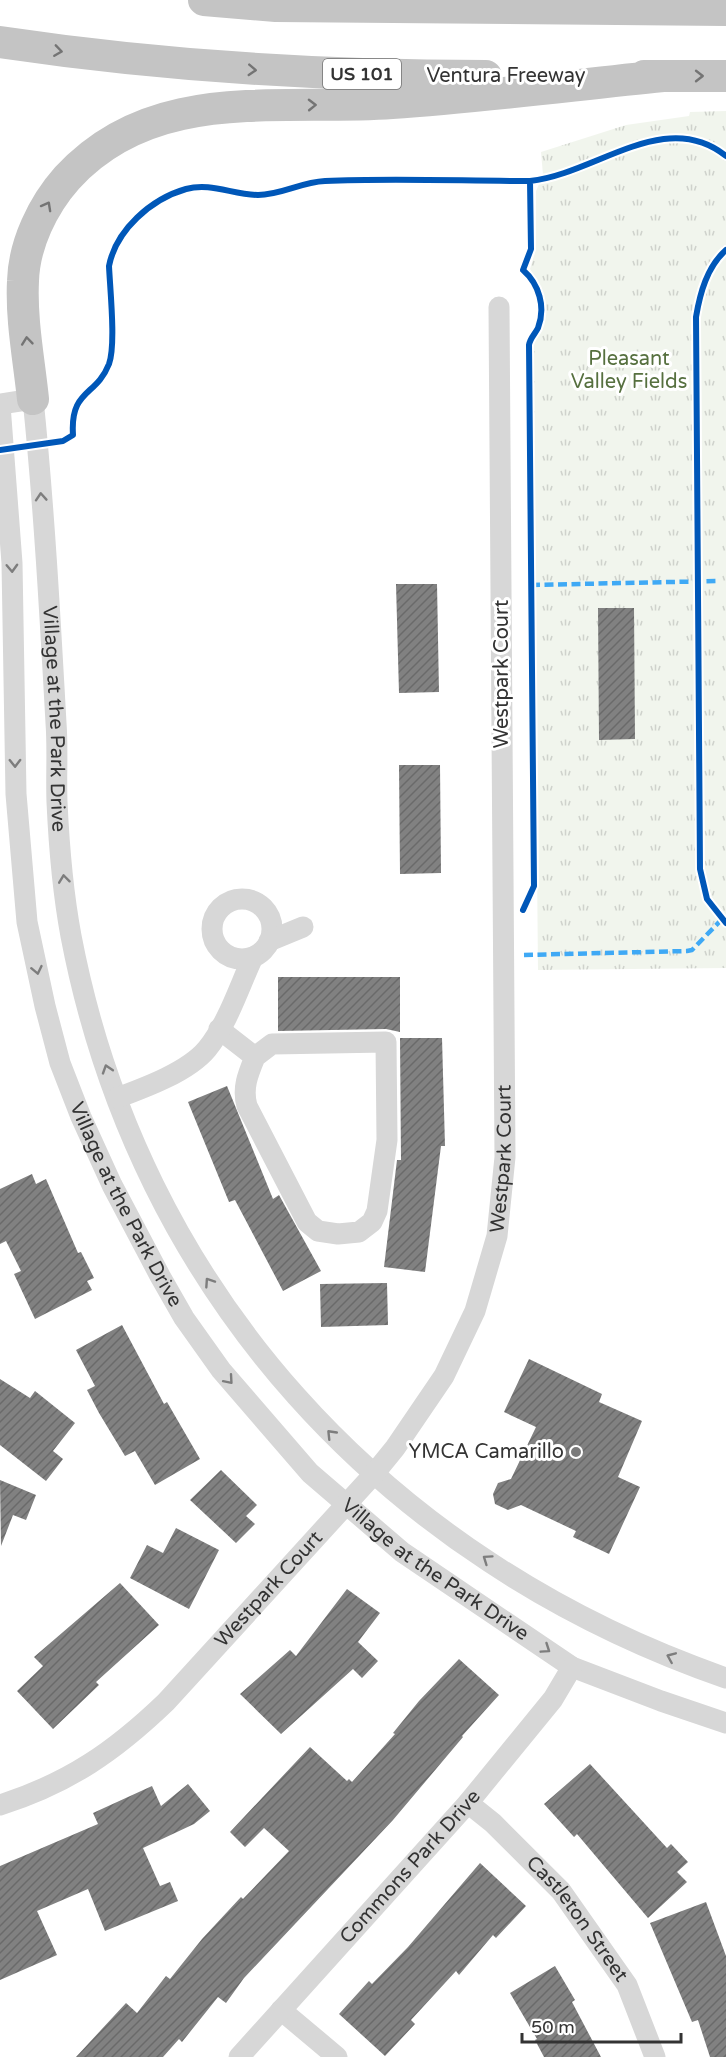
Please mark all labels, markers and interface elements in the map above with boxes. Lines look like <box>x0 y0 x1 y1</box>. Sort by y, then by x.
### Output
one-way arrow <box>53 44 62 56</box>
road number: US 101 <box>323 59 401 89</box>
one-way arrow <box>247 63 256 76</box>
street label: Ventura Freeway <box>427 64 586 88</box>
one-way arrow <box>694 70 703 82</box>
one-way arrow <box>307 99 316 112</box>
one-way arrow <box>40 202 51 213</box>
one-way arrow <box>21 336 33 345</box>
park label: Pleasant Valley Fields <box>571 347 687 394</box>
one-way arrow <box>35 493 48 502</box>
one-way arrow <box>6 564 18 573</box>
street label: Westpark Court <box>490 599 514 748</box>
street label: Village at the Park Drive <box>37 605 71 833</box>
one-way arrow <box>9 759 22 768</box>
one-way arrow <box>58 875 71 884</box>
one-way arrow <box>30 965 43 975</box>
one-way arrow <box>102 1064 115 1075</box>
street label: Westpark Court <box>485 1084 517 1234</box>
street label: Village at the Park Drive <box>64 1099 187 1311</box>
one-way arrow <box>205 1278 217 1288</box>
one-way arrow <box>222 1373 233 1384</box>
one-way arrow <box>327 1430 338 1440</box>
place label: YMCA Camarillo <box>408 1440 564 1464</box>
marker: YMCA Camarillo <box>569 1445 583 1459</box>
street label: Village at the Park Drive <box>336 1493 533 1646</box>
street label: Westpark Court <box>210 1526 328 1652</box>
one-way arrow <box>482 1555 493 1566</box>
one-way arrow <box>539 1642 550 1653</box>
one-way arrow <box>667 1652 678 1664</box>
street label: Commons Park Drive <box>335 1785 486 1949</box>
street label: Castleton Street <box>521 1851 633 1987</box>
scale bar <box>522 2006 681 2044</box>
text: 50 m <box>531 2016 575 2038</box>

